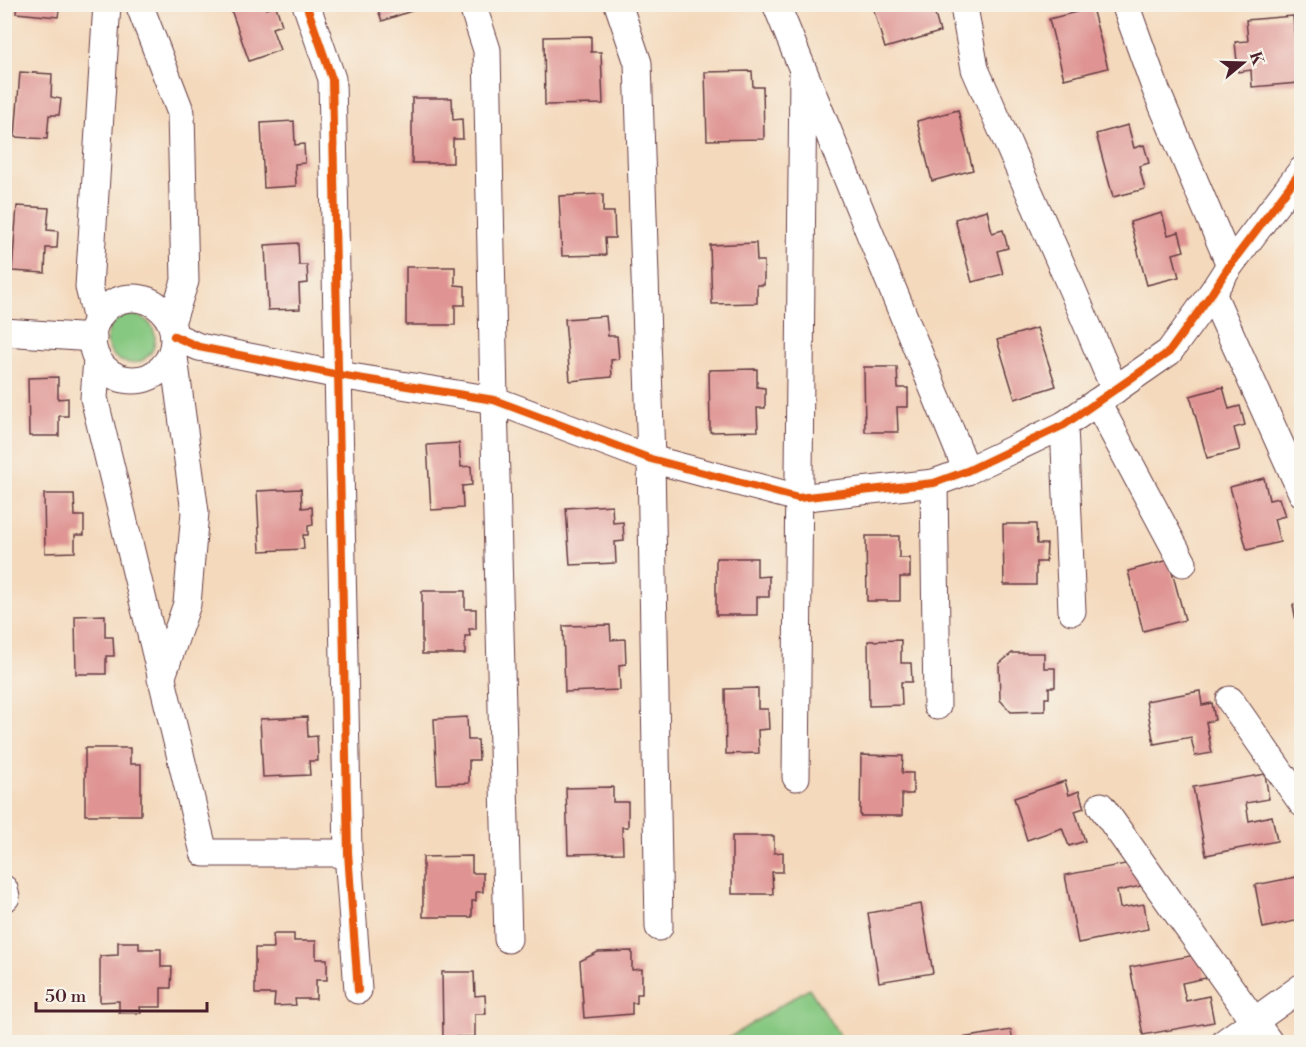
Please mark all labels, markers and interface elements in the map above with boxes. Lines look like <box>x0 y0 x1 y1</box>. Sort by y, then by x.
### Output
north arrow <box>1213 33 1273 93</box>
text: K <box>1245 49 1268 69</box>
scale bar <box>36 975 207 1013</box>
text: 50 m <box>45 985 87 1008</box>

